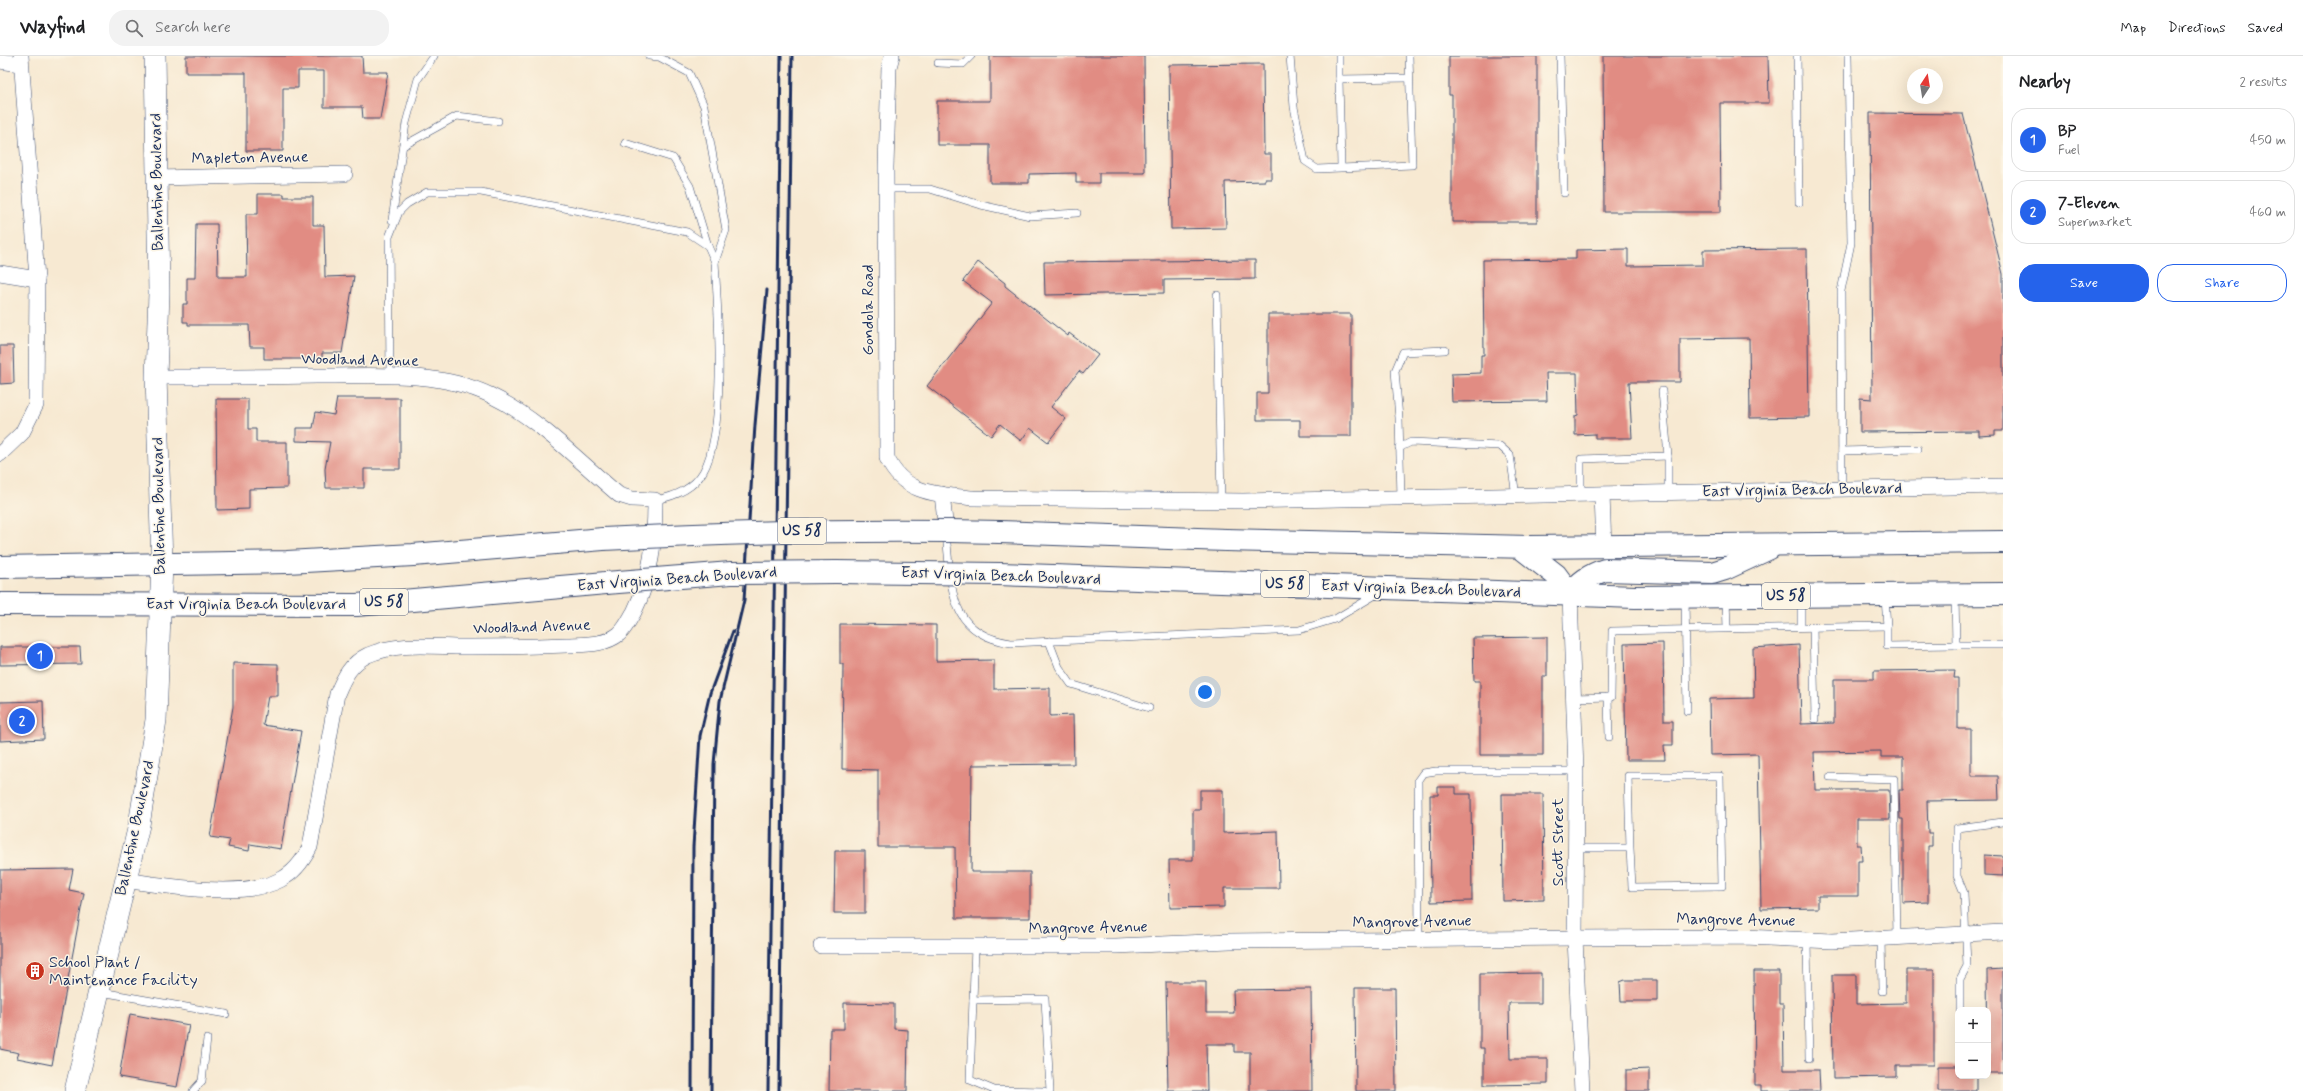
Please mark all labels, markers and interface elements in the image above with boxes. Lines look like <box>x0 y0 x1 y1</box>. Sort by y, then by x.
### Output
search box <box>109 10 389 46</box>
text: Wayfind <box>20 15 85 40</box>
icon: search <box>123 17 145 39</box>
text: Search here <box>155 18 231 38</box>
text: Map <box>2120 19 2146 37</box>
text: Directions <box>2168 19 2226 37</box>
text: Saved <box>2248 19 2283 37</box>
north arrow <box>1907 68 1943 104</box>
text: Nearby <box>2019 71 2071 93</box>
text: 2 results <box>2240 74 2287 91</box>
street label: Ballentine Boulevard <box>145 113 169 251</box>
text: BP <box>2058 122 2076 142</box>
text: 1 <box>2030 132 2036 149</box>
text: 450 m <box>2250 132 2286 149</box>
text: Fuel <box>2058 142 2080 159</box>
street label: Mapleton Avenue <box>191 146 309 170</box>
text: 7-Eleven <box>2058 194 2120 214</box>
text: 2 <box>2030 204 2036 221</box>
text: 460 m <box>2250 204 2286 221</box>
text: Supermarket <box>2058 214 2132 231</box>
street label: Gondola Road <box>858 264 879 356</box>
button: Save <box>2019 264 2149 302</box>
button: Share <box>2157 264 2287 302</box>
street label: Woodland Avenue <box>301 348 419 372</box>
street label: Ballentine Boulevard <box>147 437 171 575</box>
street label: East Virginia Beach Boulevard <box>1702 478 1902 503</box>
road number: US 58 <box>778 518 826 544</box>
street label: East Virginia Beach Boulevard <box>576 562 778 597</box>
street label: East Virginia Beach Boulevard <box>901 562 1101 591</box>
road number: US 58 <box>1261 571 1309 597</box>
street label: East Virginia Beach Boulevard <box>1321 575 1521 604</box>
road number: US 58 <box>1762 583 1810 609</box>
road number: US 58 <box>360 589 408 615</box>
street label: East Virginia Beach Boulevard <box>146 594 346 616</box>
street label: Woodland Avenue <box>473 614 591 640</box>
pin: 1 <box>27 641 53 671</box>
your location <box>1195 682 1215 702</box>
pin: 2 <box>9 706 35 736</box>
street label: Ballentine Boulevard <box>110 758 160 898</box>
street label: Scott Street <box>1548 797 1569 886</box>
street label: Mangrove Avenue <box>1676 908 1796 933</box>
street label: Mangrove Avenue <box>1352 910 1472 935</box>
street label: Mangrove Avenue <box>1028 916 1148 941</box>
place label: School Plant / Maintenance Facility <box>49 952 198 991</box>
building icon: School Plant / Maintenance Facility <box>24 960 46 982</box>
map controls <box>1955 1007 1991 1079</box>
button: + <box>1955 1007 1991 1043</box>
button: − <box>1955 1043 1991 1079</box>

